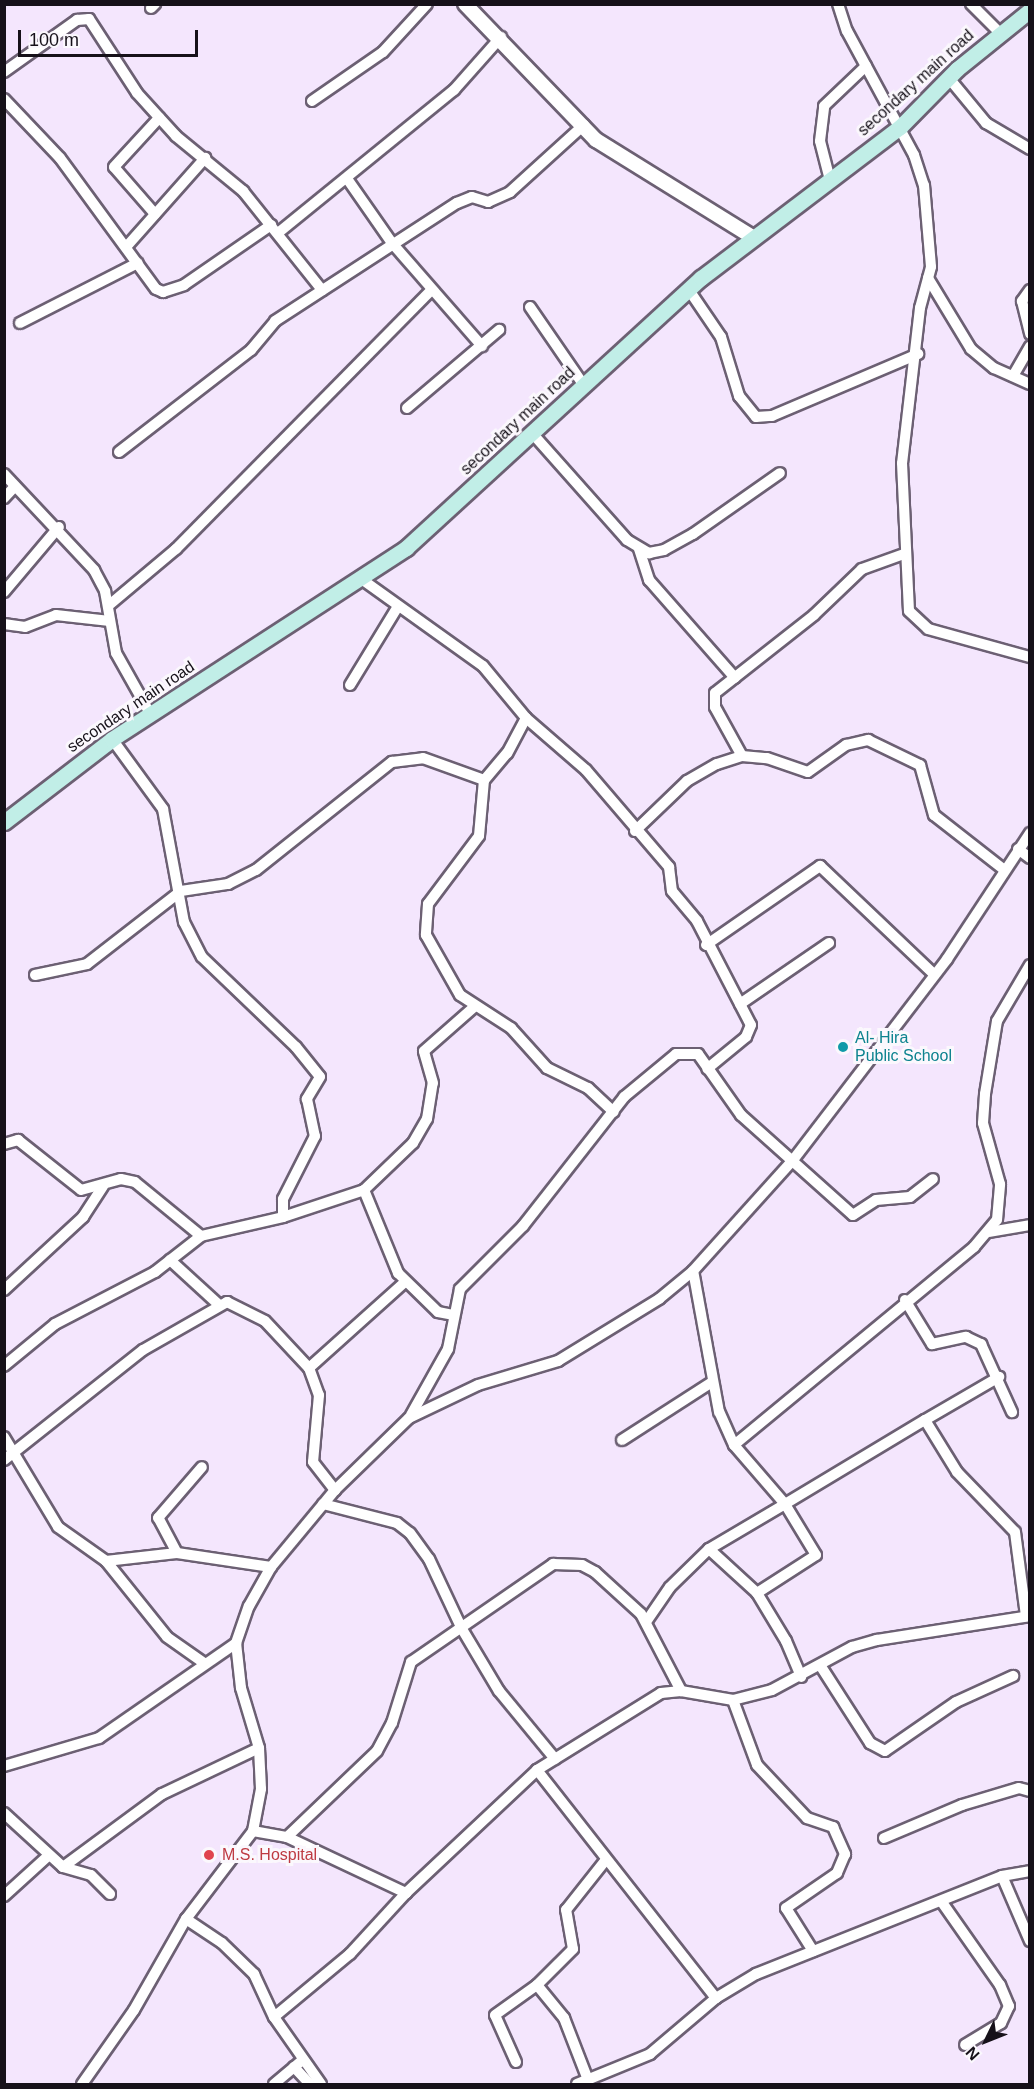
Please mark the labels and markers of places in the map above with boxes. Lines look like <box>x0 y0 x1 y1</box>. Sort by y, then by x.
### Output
place label: Al- Hira Public School <box>855 1028 952 1066</box>
marker: Al- Hira Public School <box>836 1040 850 1054</box>
place label: M.S. Hospital <box>222 1845 317 1865</box>
marker: M.S. Hospital <box>200 1846 218 1864</box>

